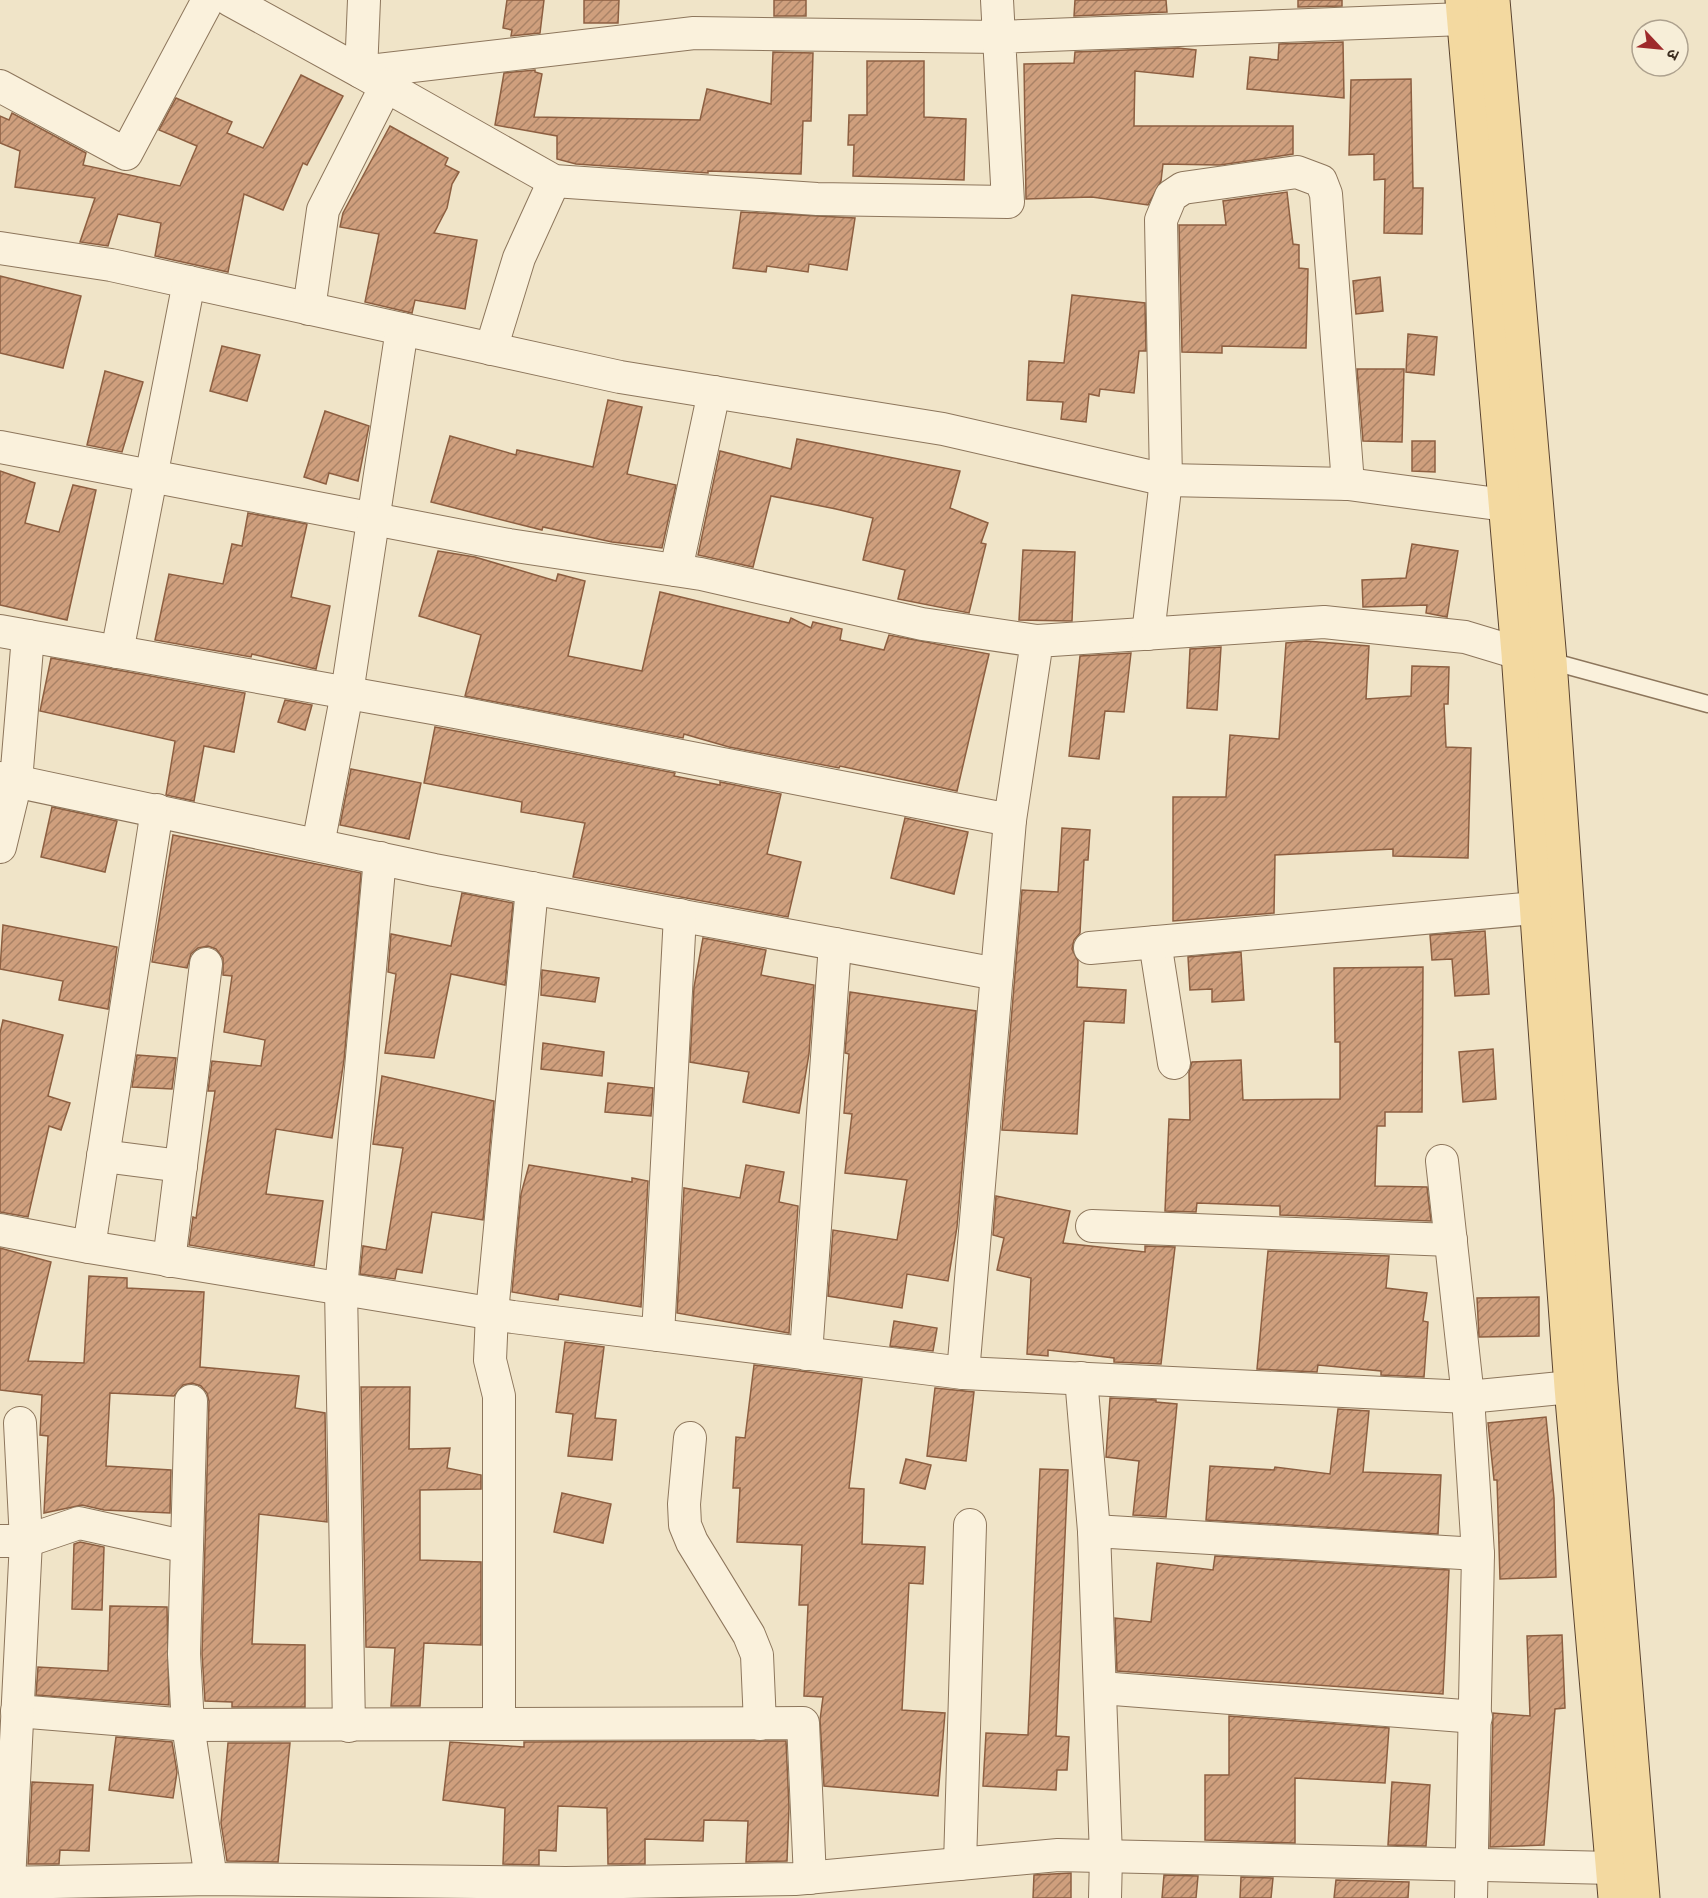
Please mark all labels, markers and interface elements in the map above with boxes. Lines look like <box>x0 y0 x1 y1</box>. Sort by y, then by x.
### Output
north arrow <box>1630 18 1690 78</box>
text: उ <box>1661 46 1685 64</box>

